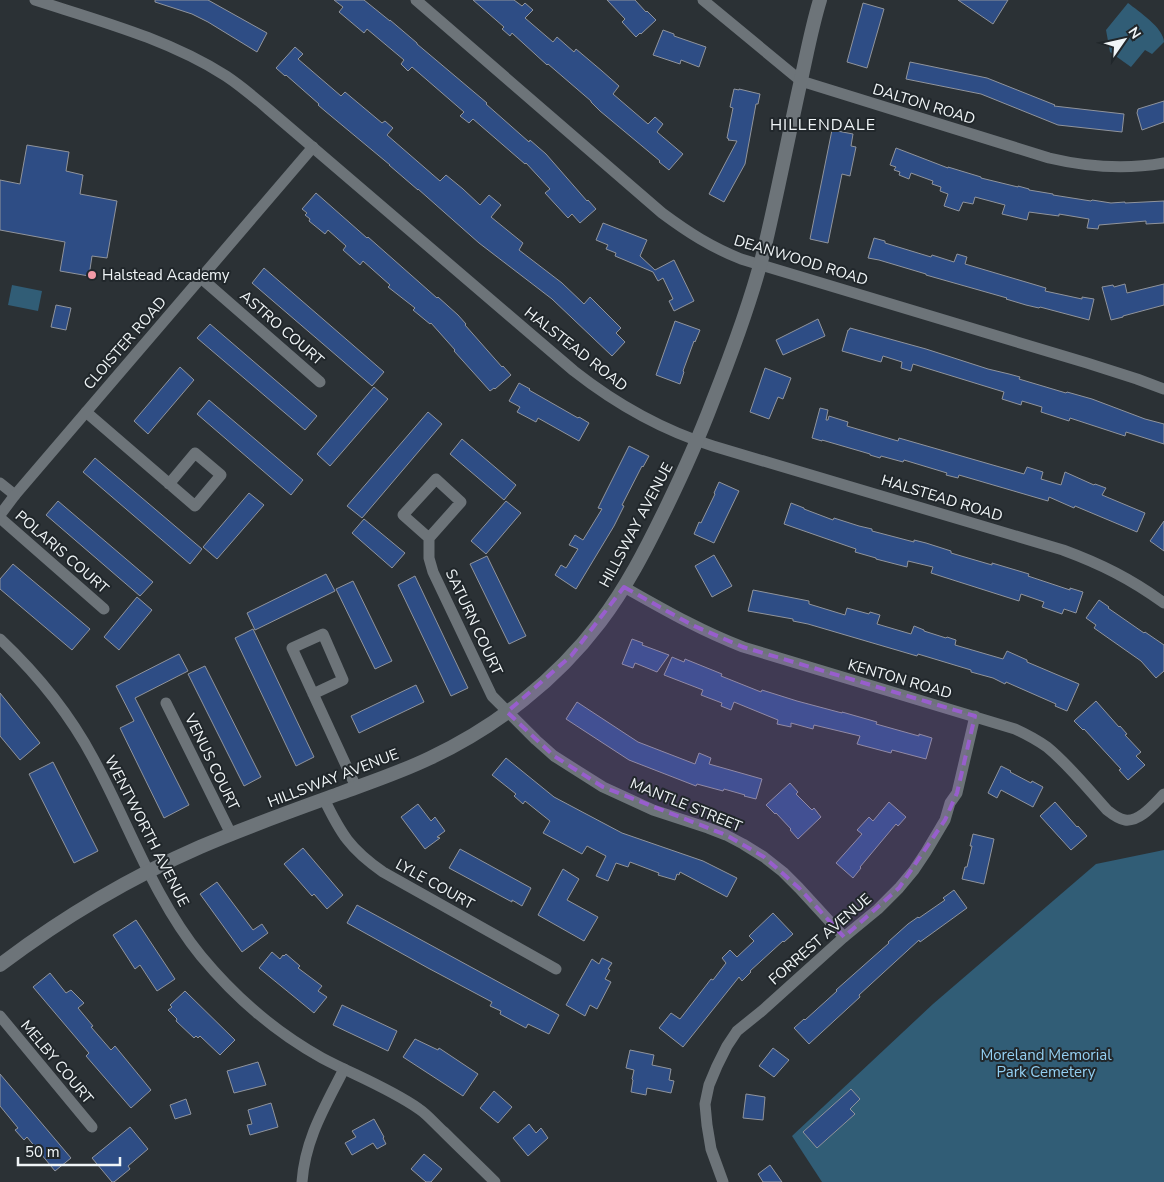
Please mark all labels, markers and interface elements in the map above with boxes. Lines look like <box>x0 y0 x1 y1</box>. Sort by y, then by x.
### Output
north arrow <box>1099 15 1149 65</box>
text: N <box>1124 23 1145 43</box>
street label: DALTON ROAD <box>870 79 978 129</box>
district label: HILLENDALE <box>770 114 876 136</box>
street label: DEANWOOD ROAD <box>731 230 871 290</box>
place label: Halstead Academy <box>102 265 230 285</box>
marker: Halstead Academy <box>86 269 98 281</box>
street label: ASTRO COURT <box>236 286 328 370</box>
street label: CLOISTER ROAD <box>79 292 171 394</box>
street label: HALSTEAD ROAD <box>520 302 632 396</box>
street label: HILLSWAY AVENUE <box>595 459 677 591</box>
street label: HALSTEAD ROAD <box>879 470 1005 526</box>
street label: POLARIS COURT <box>11 506 113 598</box>
street label: SATURN COURT <box>441 566 507 678</box>
street label: KENTON ROAD <box>846 655 954 703</box>
street label: VENUS COURT <box>180 709 244 814</box>
street label: HILLSWAY AVENUE <box>265 744 401 812</box>
street label: WENTWORTH AVENUE <box>100 752 194 910</box>
street label: MANTLE STREET <box>627 773 745 837</box>
street label: LYLE COURT <box>392 854 478 914</box>
street label: FORREST AVENUE <box>764 889 876 989</box>
street label: MELBY COURT <box>16 1016 98 1108</box>
park label: Moreland Memorial Park Cemetery <box>980 1045 1112 1082</box>
scale bar <box>18 1134 120 1166</box>
text: 50 m <box>25 1142 60 1162</box>

